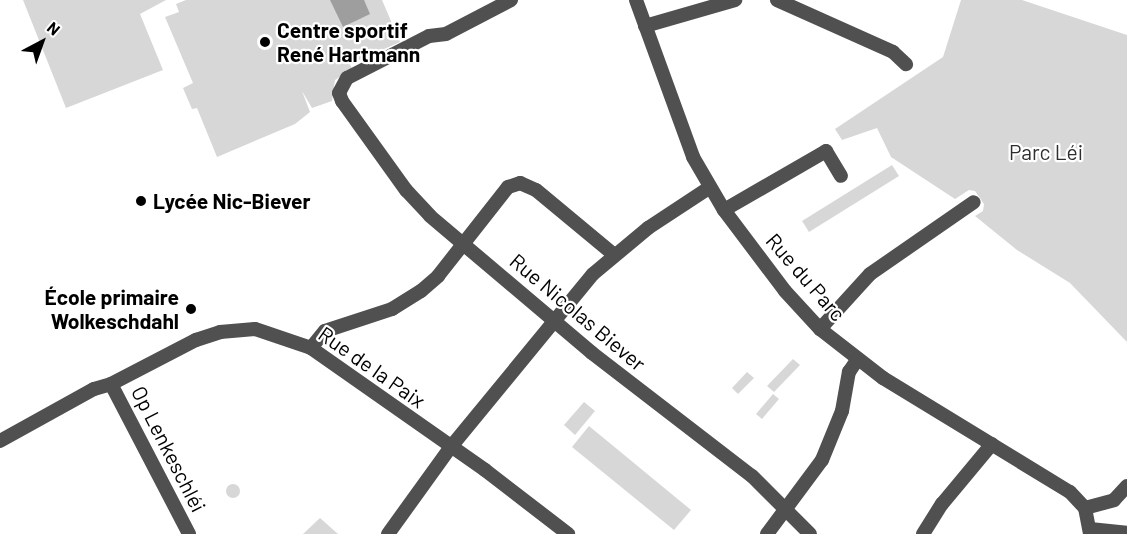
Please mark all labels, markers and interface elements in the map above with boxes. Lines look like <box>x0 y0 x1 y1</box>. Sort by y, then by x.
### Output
north arrow <box>12 12 72 72</box>
text: N <box>44 17 64 39</box>
place label: Centre sportif René Hartmann <box>277 17 420 67</box>
marker: Centre sportif René Hartmann <box>258 35 272 49</box>
park label: Parc Léi <box>1009 139 1083 165</box>
place label: Lycée Nic-Biever <box>153 188 311 214</box>
marker: Lycée Nic-Biever <box>134 194 148 208</box>
street label: Rue du Parc <box>761 228 851 326</box>
street label: Rue Nicolas Biever <box>505 248 651 376</box>
place label: École primaire Wolkeschdahl <box>45 284 179 334</box>
marker: École primaire Wolkeschdahl <box>184 302 198 316</box>
street label: Rue de la Paix <box>314 321 430 413</box>
street label: Op Lenkeschléi <box>126 382 212 516</box>

